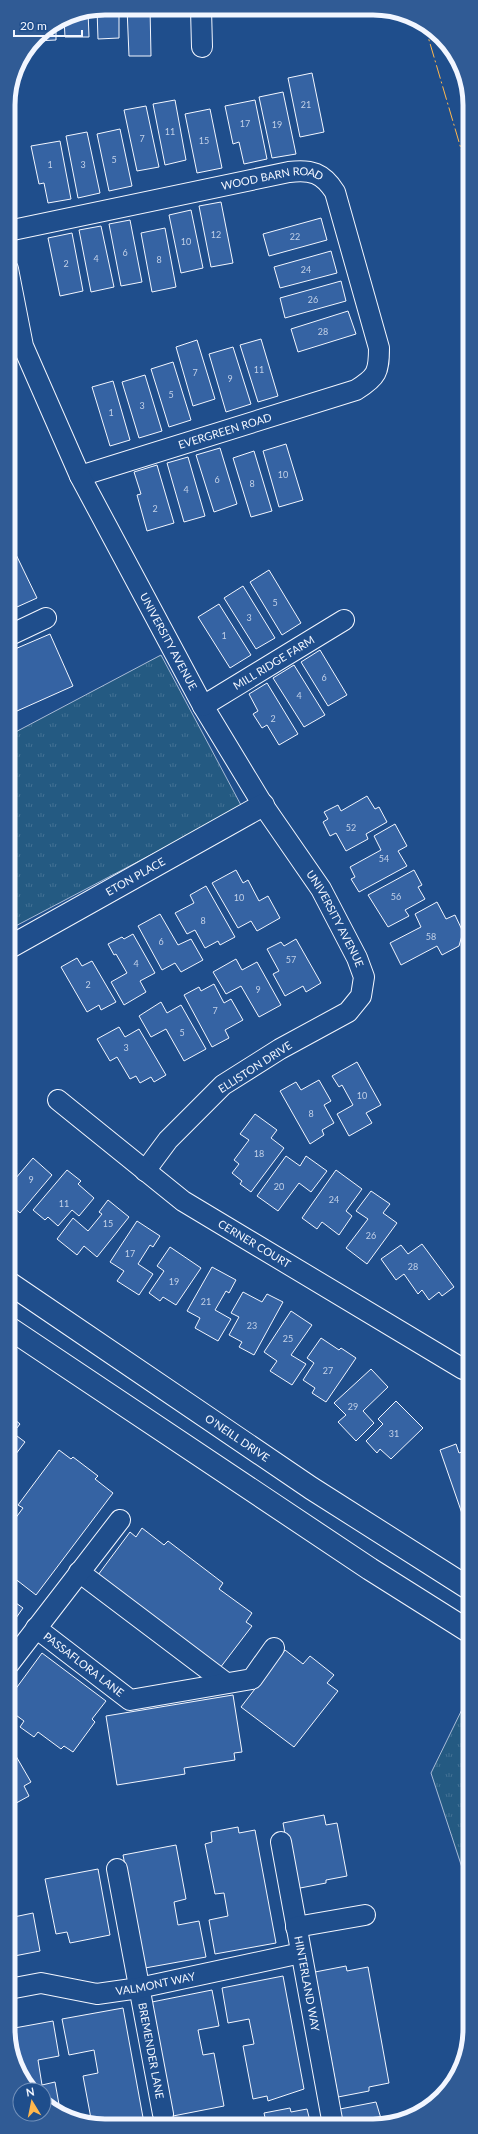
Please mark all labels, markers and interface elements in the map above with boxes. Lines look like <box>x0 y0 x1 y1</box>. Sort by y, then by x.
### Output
scale bar <box>14 12 82 38</box>
text: 20 m <box>20 18 47 33</box>
house number: 21 <box>301 99 311 110</box>
house number: 17 <box>240 118 250 129</box>
house number: 19 <box>272 119 282 130</box>
house number: 11 <box>165 126 175 137</box>
house number: 7 <box>139 133 145 144</box>
house number: 15 <box>199 135 209 146</box>
house number: 5 <box>111 154 117 165</box>
house number: 1 <box>47 159 53 170</box>
house number: 3 <box>80 159 86 170</box>
street label: WOOD BARN ROAD <box>220 164 326 192</box>
house number: 12 <box>211 229 221 240</box>
house number: 22 <box>290 231 300 242</box>
house number: 10 <box>181 236 191 247</box>
house number: 6 <box>122 247 128 258</box>
house number: 4 <box>93 253 99 264</box>
house number: 8 <box>156 254 162 265</box>
house number: 2 <box>63 258 69 269</box>
house number: 24 <box>301 264 311 275</box>
house number: 26 <box>308 294 318 305</box>
house number: 28 <box>318 326 328 337</box>
house number: 11 <box>254 364 264 375</box>
house number: 7 <box>192 367 198 378</box>
house number: 9 <box>227 373 233 384</box>
house number: 5 <box>168 389 174 400</box>
house number: 3 <box>139 400 145 411</box>
house number: 1 <box>108 407 114 418</box>
street label: EVERGREEN ROAD <box>177 410 273 451</box>
house number: 10 <box>278 469 288 480</box>
house number: 6 <box>214 474 220 485</box>
house number: 8 <box>249 478 255 489</box>
house number: 4 <box>183 484 189 495</box>
house number: 2 <box>152 503 158 514</box>
street label: UNIVERSITY AVENUE <box>138 590 200 692</box>
house number: 5 <box>272 597 278 608</box>
house number: 3 <box>246 612 252 623</box>
house number: 1 <box>221 630 227 641</box>
street label: MILL RIDGE FARM <box>231 633 317 692</box>
house number: 6 <box>321 672 327 683</box>
house number: 4 <box>296 690 302 701</box>
house number: 2 <box>270 713 276 724</box>
house number: 52 <box>346 822 356 833</box>
house number: 54 <box>379 853 389 864</box>
street label: ETON PLACE <box>103 854 167 898</box>
street label: UNIVERSITY AVENUE <box>304 868 367 969</box>
house number: 56 <box>391 891 401 902</box>
house number: 10 <box>234 892 244 903</box>
house number: 8 <box>200 915 206 926</box>
house number: 58 <box>426 931 436 942</box>
house number: 6 <box>158 936 164 947</box>
house number: 57 <box>286 954 296 965</box>
house number: 4 <box>133 958 139 969</box>
house number: 2 <box>85 979 91 990</box>
house number: 9 <box>255 984 261 995</box>
house number: 7 <box>212 1005 218 1016</box>
house number: 5 <box>179 1027 185 1038</box>
street label: ELLISTON DRIVE <box>216 1038 294 1095</box>
house number: 3 <box>123 1042 129 1053</box>
house number: 10 <box>357 1090 367 1101</box>
house number: 8 <box>308 1108 314 1119</box>
house number: 18 <box>254 1148 264 1159</box>
house number: 9 <box>28 1174 34 1185</box>
house number: 20 <box>274 1181 284 1192</box>
house number: 24 <box>329 1194 339 1205</box>
house number: 11 <box>59 1198 69 1209</box>
street label: CERNER COURT <box>216 1217 294 1270</box>
house number: 15 <box>103 1218 113 1229</box>
house number: 26 <box>366 1230 376 1241</box>
house number: 17 <box>125 1248 135 1259</box>
house number: 28 <box>408 1261 418 1272</box>
house number: 19 <box>169 1276 179 1287</box>
house number: 21 <box>201 1296 211 1307</box>
house number: 23 <box>247 1320 257 1331</box>
house number: 25 <box>283 1333 293 1344</box>
house number: 27 <box>323 1365 333 1376</box>
house number: 29 <box>348 1401 358 1412</box>
street label: O'NEILL DRIVE <box>203 1411 272 1464</box>
house number: 31 <box>389 1428 399 1439</box>
street label: PASSAFLORA LANE <box>41 1629 127 1699</box>
street label: HINTERLAND WAY <box>292 1935 323 2032</box>
street label: VALMONT WAY <box>115 1969 196 1997</box>
street label: BREMENDER LANE <box>136 2002 167 2100</box>
north arrow <box>12 2082 52 2122</box>
text: N <box>25 2085 35 2099</box>

